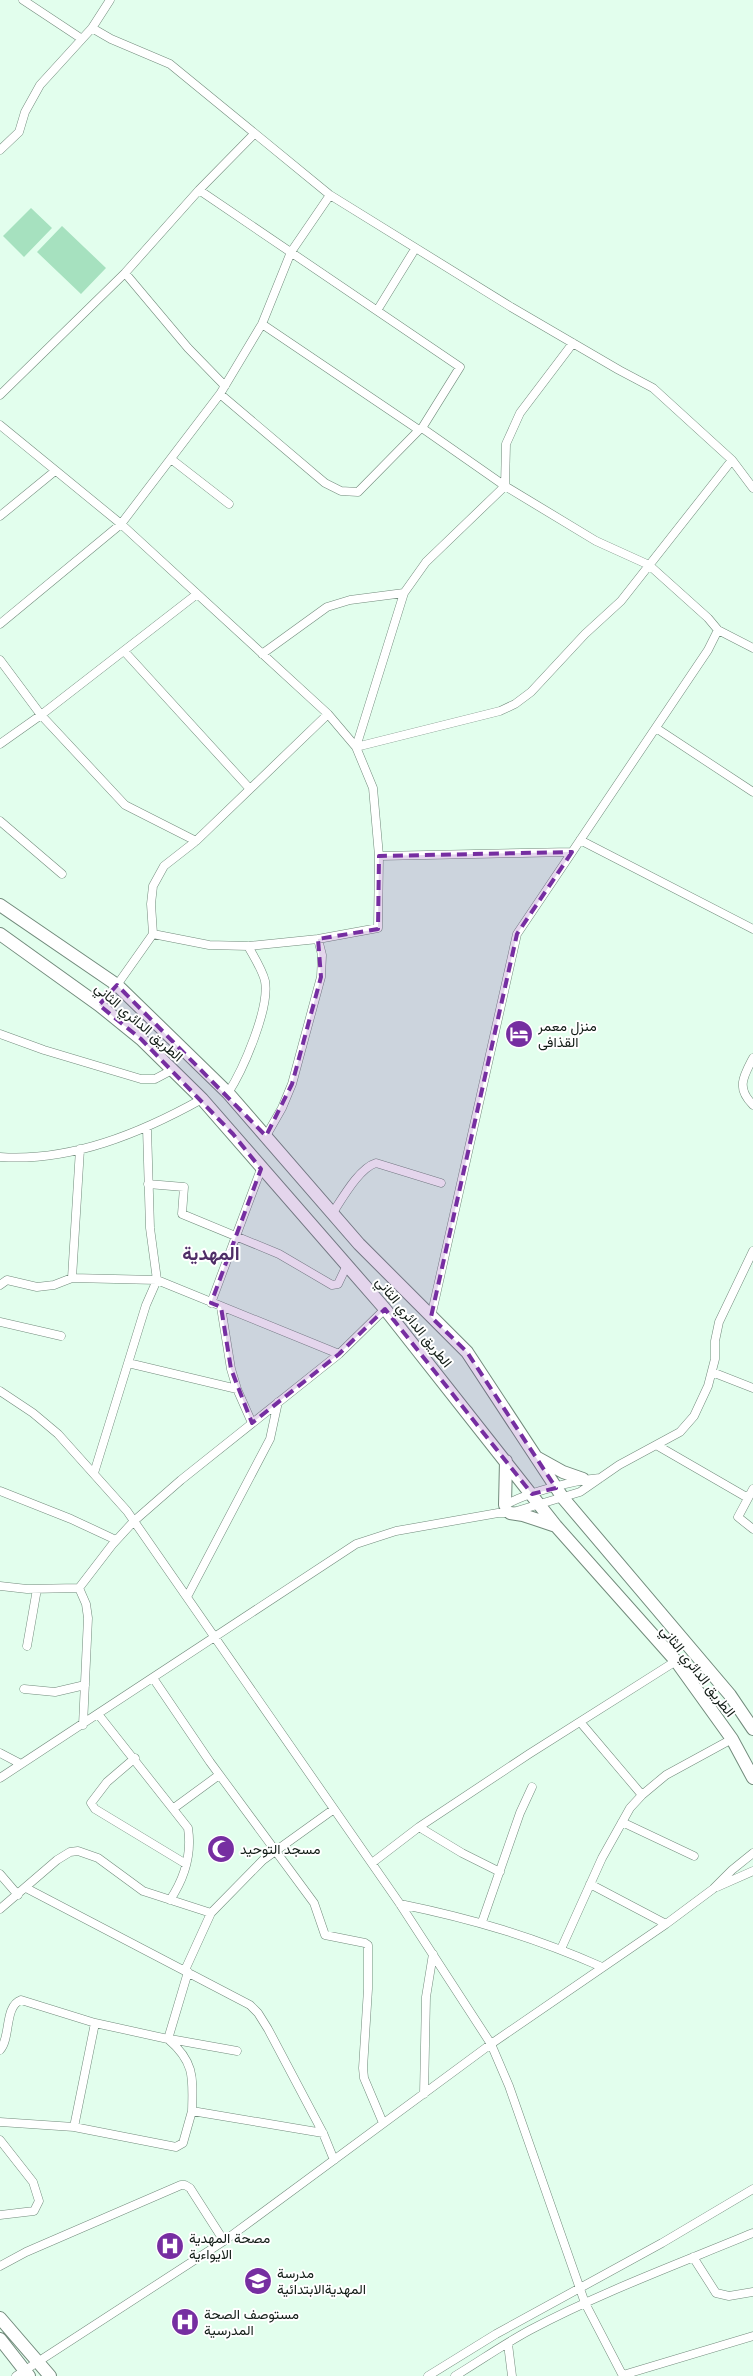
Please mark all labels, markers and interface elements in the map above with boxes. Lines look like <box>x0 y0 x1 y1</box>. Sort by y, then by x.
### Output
street label: الطريق الدائري الثاني <box>89 979 187 1068</box>
place label: منزل معمر القذافى <box>537 1017 597 1051</box>
hotel icon: منزل معمر القذافى <box>504 1019 534 1049</box>
district label: المهدية <box>182 1241 240 1265</box>
street label: الطريق الدائري الثاني <box>370 1273 456 1373</box>
street label: الطريق الدائري الثاني <box>654 1622 739 1722</box>
mosque icon: مسجد التوحيد <box>206 1834 236 1864</box>
place label: مسجد التوحيد <box>240 1840 320 1858</box>
place label: مصحة المهدية الايواءية <box>189 2229 270 2263</box>
hospital icon: مصحة المهدية الايواءية <box>155 2231 185 2261</box>
place label: مدرسة المهديةالابتدائية <box>277 2264 366 2298</box>
school or university icon: مدرسة المهديةالابتدائية <box>243 2266 273 2296</box>
place label: مستوصف الصحة المدرسية <box>204 2305 299 2339</box>
hospital icon: مستوصف الصحة المدرسية <box>170 2307 200 2337</box>

